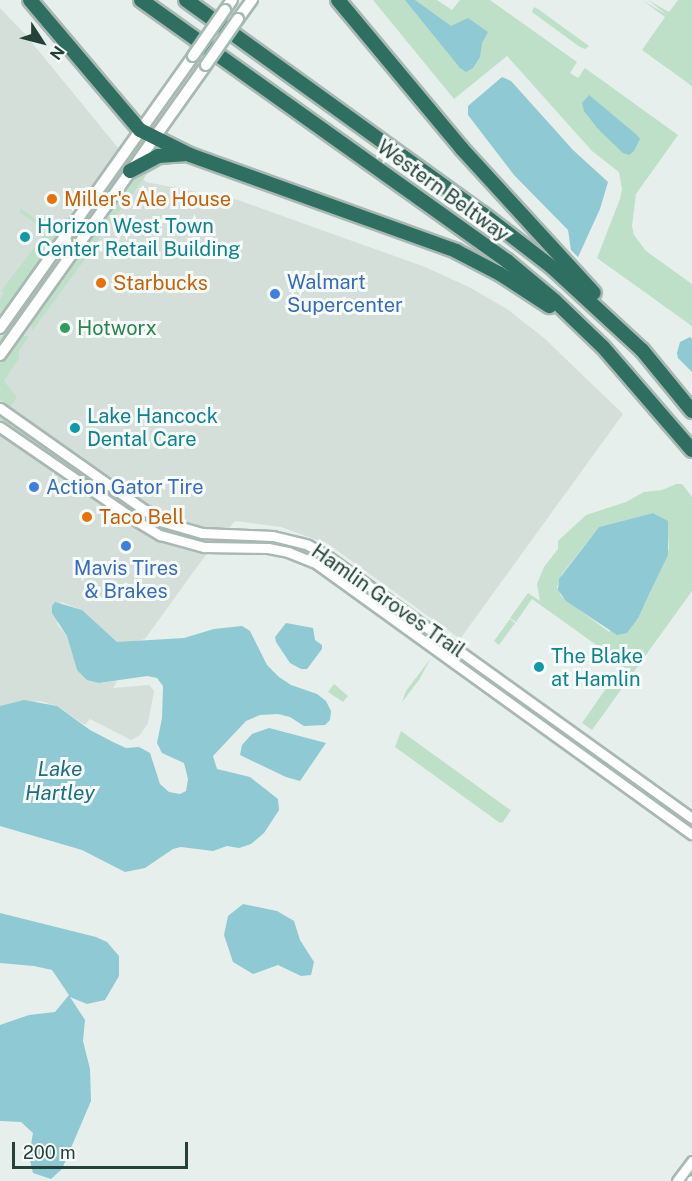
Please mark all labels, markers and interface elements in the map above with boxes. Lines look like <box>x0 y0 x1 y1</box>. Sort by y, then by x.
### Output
north arrow <box>12 12 72 72</box>
text: N <box>46 42 68 64</box>
street label: Western Beltway <box>372 135 514 247</box>
place label: Miller's Ale House <box>64 187 231 211</box>
marker: Miller's Ale House <box>45 192 59 206</box>
place label: Horizon West Town Center Retail Building <box>37 214 240 261</box>
marker: Horizon West Town Center Retail Building <box>18 230 32 244</box>
place label: Walmart Supercenter <box>287 270 403 317</box>
place label: Starbucks <box>113 271 208 295</box>
marker: Starbucks <box>94 276 108 290</box>
marker: Walmart Supercenter <box>268 287 282 301</box>
place label: Hotworx <box>77 316 157 340</box>
marker: Hotworx <box>58 321 72 335</box>
place label: Lake Hancock Dental Care <box>87 404 218 451</box>
marker: Lake Hancock Dental Care <box>68 421 82 435</box>
place label: Action Gator Tire <box>46 475 204 499</box>
marker: Action Gator Tire <box>27 480 41 494</box>
place label: Taco Bell <box>99 505 184 529</box>
marker: Taco Bell <box>80 510 94 524</box>
marker: Mavis Tires & Brakes <box>119 539 133 553</box>
street label: Hamlin Groves Trail <box>307 539 469 663</box>
place label: Mavis Tires & Brakes <box>74 556 178 603</box>
place label: The Blake at Hamlin <box>551 644 643 691</box>
marker: The Blake at Hamlin <box>532 660 546 674</box>
water label: Lake Hartley <box>25 756 95 806</box>
scale bar <box>15 1130 190 1168</box>
text: 200 m <box>23 1142 76 1163</box>

